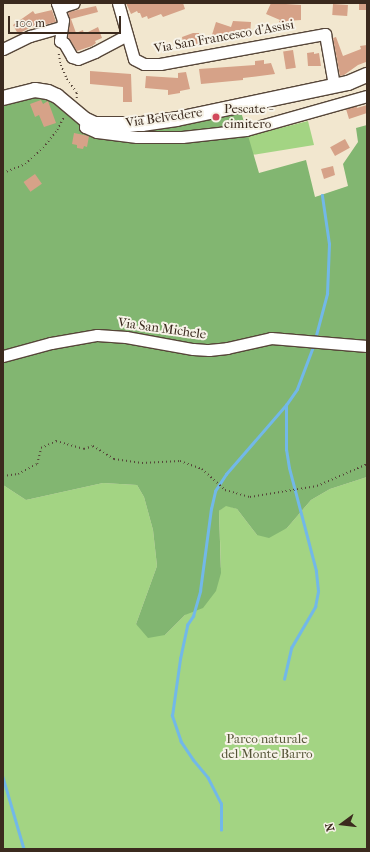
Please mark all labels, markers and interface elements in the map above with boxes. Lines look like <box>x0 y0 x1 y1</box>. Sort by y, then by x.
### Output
scale bar <box>10 8 123 34</box>
text: 100 m <box>15 16 45 30</box>
street label: Via San Francesco d'Assisi <box>153 17 295 57</box>
place label: Pescate - cimitero <box>224 102 272 133</box>
street label: Via Belvedere <box>125 105 203 131</box>
marker: Pescate - cimitero <box>211 112 221 122</box>
street label: Via San Michele <box>117 315 207 343</box>
park label: Parco naturale del Monte Barro <box>221 732 313 763</box>
north arrow <box>322 804 362 844</box>
text: N <box>323 822 337 833</box>

